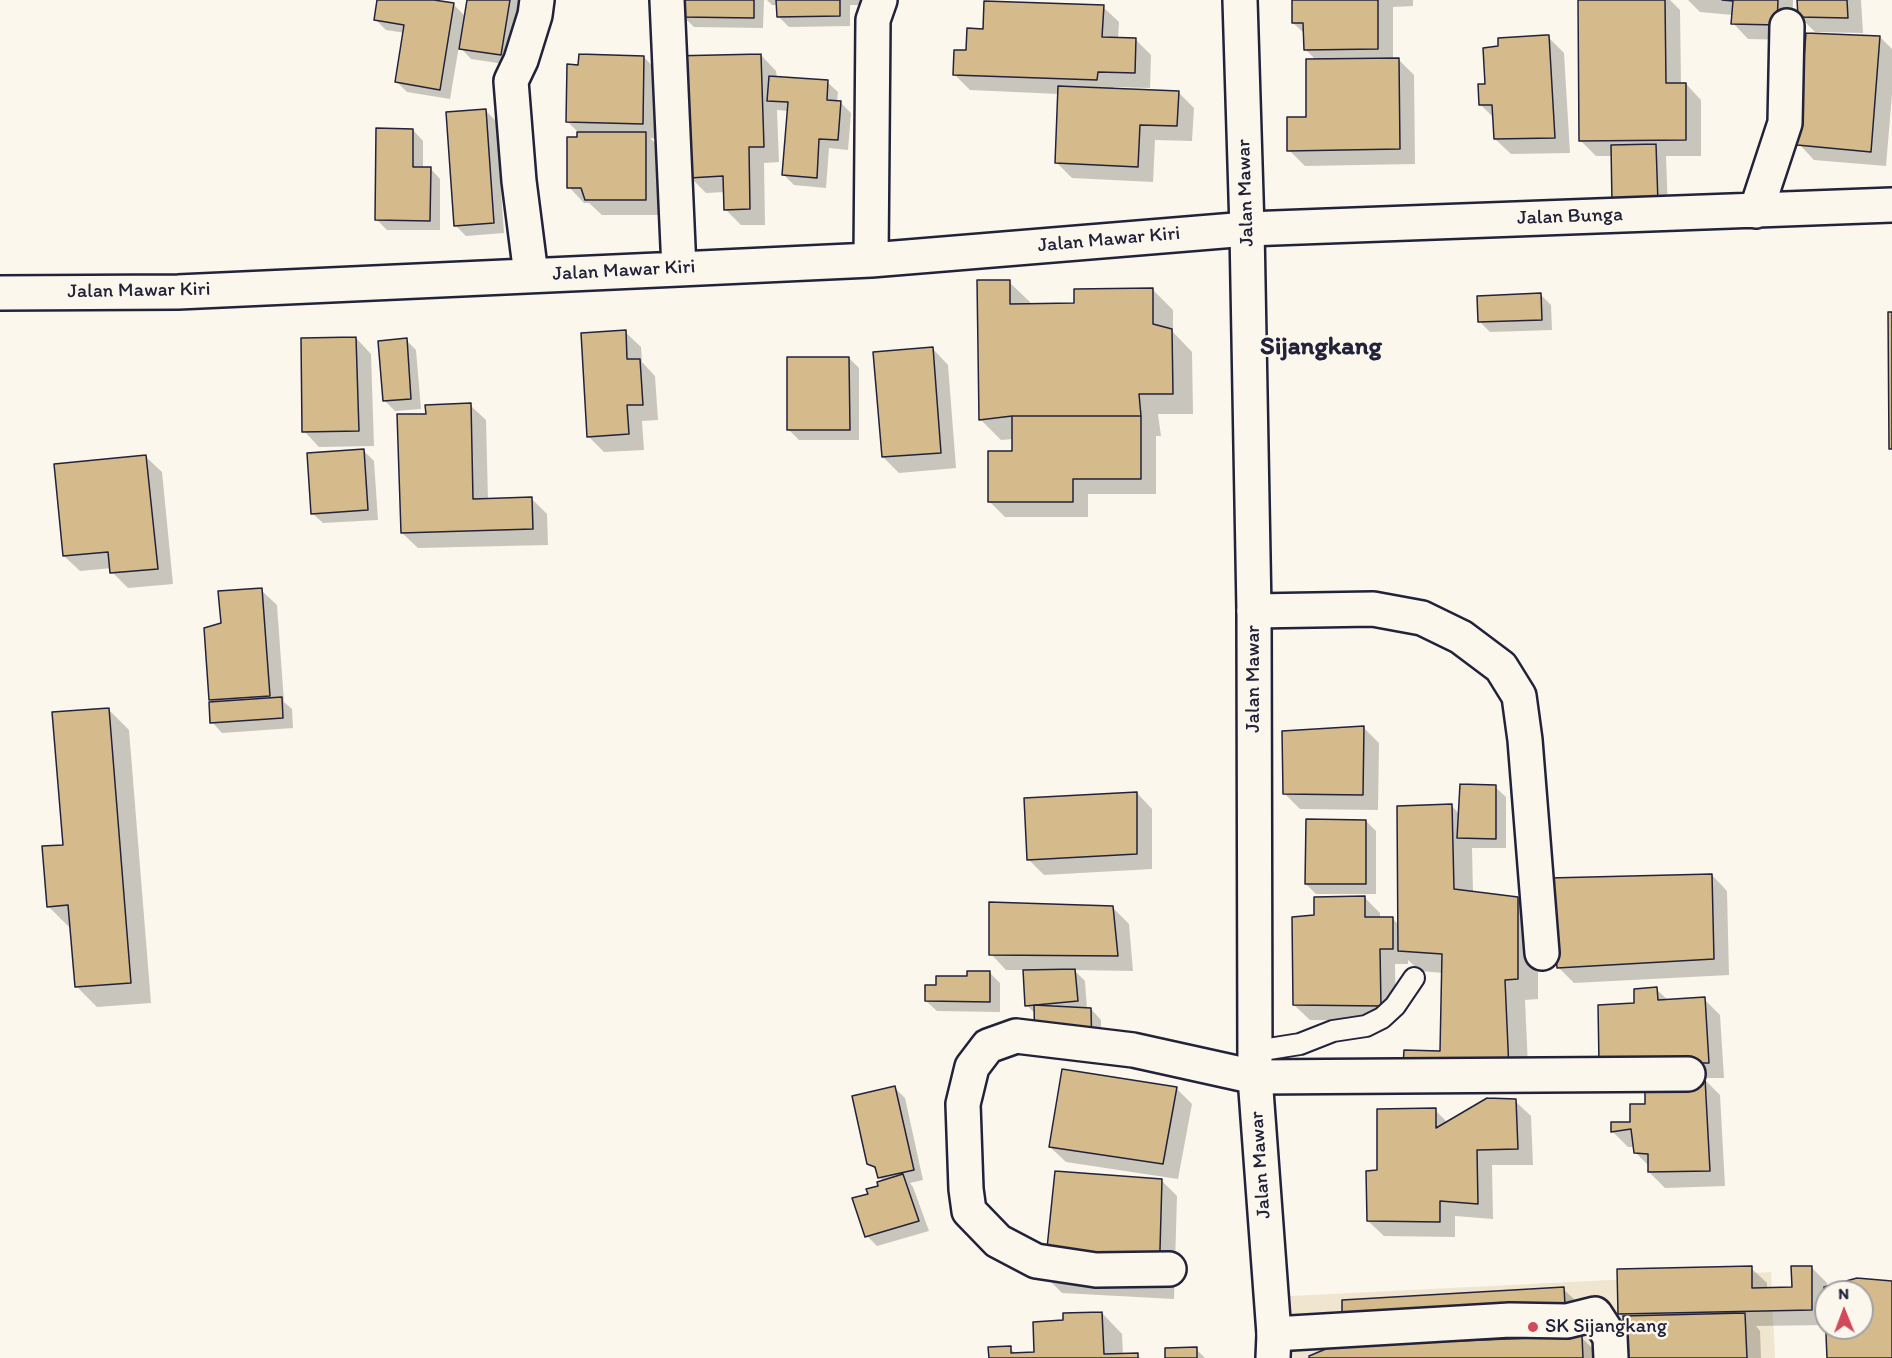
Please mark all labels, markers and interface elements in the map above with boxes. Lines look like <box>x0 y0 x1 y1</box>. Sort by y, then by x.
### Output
street label: Jalan Mawar <box>1232 139 1260 247</box>
street label: Jalan Bunga <box>1517 203 1623 231</box>
street label: Jalan Mawar Kiri <box>1037 222 1181 258</box>
street label: Jalan Mawar Kiri <box>552 255 696 287</box>
street label: Jalan Mawar Kiri <box>67 278 211 304</box>
district label: Sijangkang <box>1260 331 1382 363</box>
street label: Jalan Mawar <box>1242 625 1266 733</box>
street label: Jalan Mawar <box>1245 1111 1277 1219</box>
north arrow <box>1814 1280 1874 1340</box>
text: N <box>1838 1284 1849 1303</box>
place label: SK Sijangkang <box>1545 1315 1667 1339</box>
marker: SK Sijangkang <box>1526 1320 1540 1334</box>

